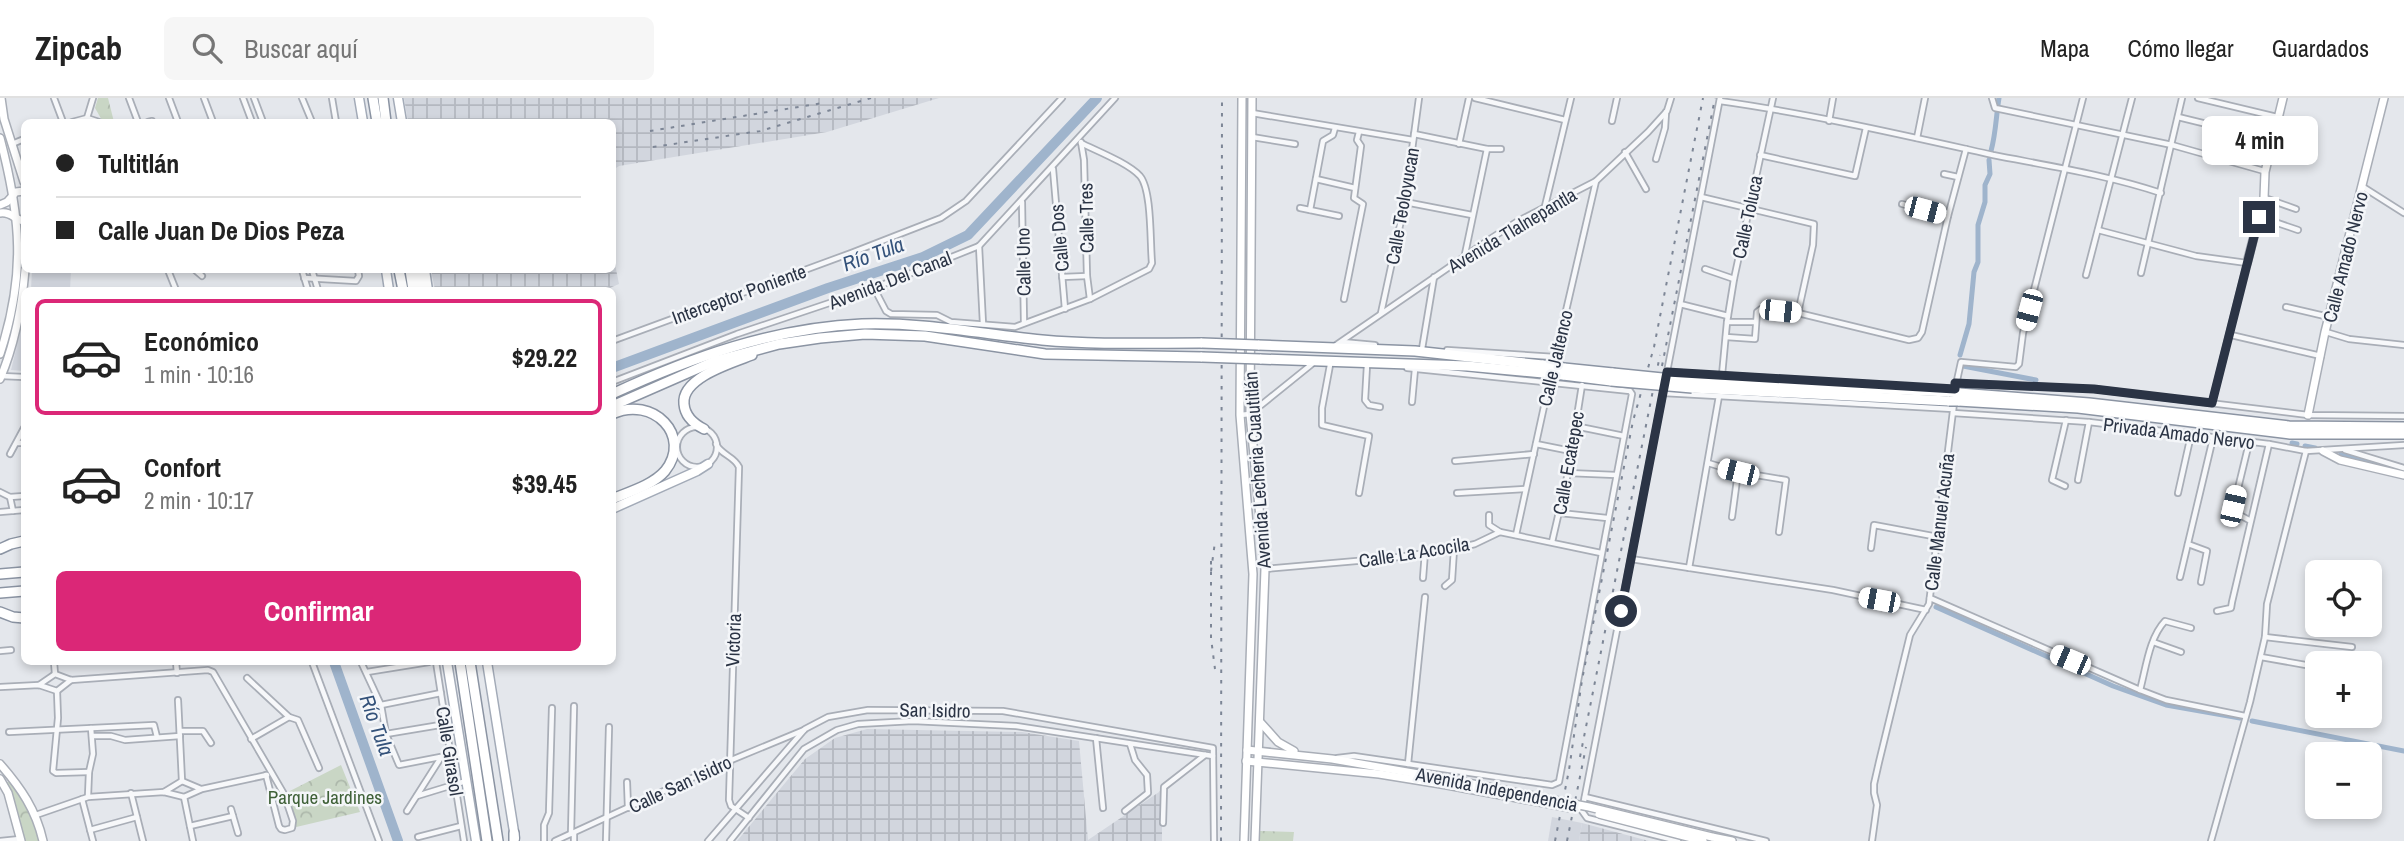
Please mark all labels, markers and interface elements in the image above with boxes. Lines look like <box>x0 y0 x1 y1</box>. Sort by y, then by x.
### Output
search box <box>164 17 654 80</box>
text: Zipcab <box>35 26 122 70</box>
icon: search <box>188 29 226 67</box>
text: Buscar aquí <box>244 31 358 66</box>
text: Mapa <box>2040 32 2090 64</box>
text: Cómo llegar <box>2128 32 2234 64</box>
text: Guardados <box>2272 32 2369 64</box>
callout: 4 min <box>2201 116 2317 164</box>
text: 4 min <box>2235 125 2285 156</box>
street label: Calle Teoloyucan <box>1379 145 1425 267</box>
text: Tultitlán <box>98 146 179 181</box>
street label: Calle Toluca <box>1725 173 1769 261</box>
street label: Avenida Tlalnepantla <box>1442 181 1581 279</box>
street label: Calle Tres <box>1072 182 1100 253</box>
street label: Calle Amado Nervo <box>2316 189 2374 325</box>
car <box>1902 194 1949 226</box>
route end <box>2243 201 2275 233</box>
street label: Calle Dos <box>1043 203 1075 273</box>
text: Calle Juan De Dios Peza <box>98 213 344 248</box>
street label: Calle Uno <box>1009 228 1037 296</box>
water label: Río Tula <box>838 230 908 278</box>
street label: Avenida Del Canal <box>824 245 955 316</box>
street label: Interceptor Poniente <box>668 258 810 330</box>
car <box>2014 287 2045 333</box>
car <box>1759 298 1802 324</box>
street label: Calle Jaltenco <box>1531 307 1579 409</box>
text: Económico <box>144 324 259 359</box>
icon: car <box>60 326 123 389</box>
text: $29.22 <box>512 340 577 375</box>
text: 1 min · 10:16 <box>144 359 254 390</box>
street label: Avenida Lecheria Cuautitlán <box>1237 371 1277 570</box>
street label: Calle Ecatepec <box>1546 409 1590 517</box>
street label: Privada Amado Nervo <box>2102 411 2256 455</box>
text: Confort <box>144 450 221 485</box>
street label: Calle Manuel Acuña <box>1918 451 1960 592</box>
icon: car <box>60 452 123 515</box>
car <box>1716 457 1761 487</box>
text: $39.45 <box>512 466 577 501</box>
car <box>2219 483 2248 529</box>
text: 2 min · 10:17 <box>144 485 254 516</box>
street label: Calle La Acocila <box>1357 530 1472 574</box>
map controls <box>2305 560 2382 819</box>
button: locate <box>2305 560 2382 637</box>
button: Confirmar <box>56 571 581 651</box>
car <box>1857 586 1902 614</box>
route start <box>1605 595 1637 627</box>
street label: Victoria <box>719 613 747 667</box>
car <box>2047 642 2094 678</box>
button: + <box>2305 651 2382 728</box>
water label: Río Tula <box>353 690 401 760</box>
street label: San Isidro <box>899 696 971 724</box>
street label: Calle Girasol <box>430 704 470 798</box>
button: − <box>2305 742 2382 819</box>
street label: Calle San Isidro <box>624 749 736 819</box>
street label: Avenida Independencia <box>1413 760 1580 818</box>
park label: Parque Jardines <box>268 784 382 810</box>

